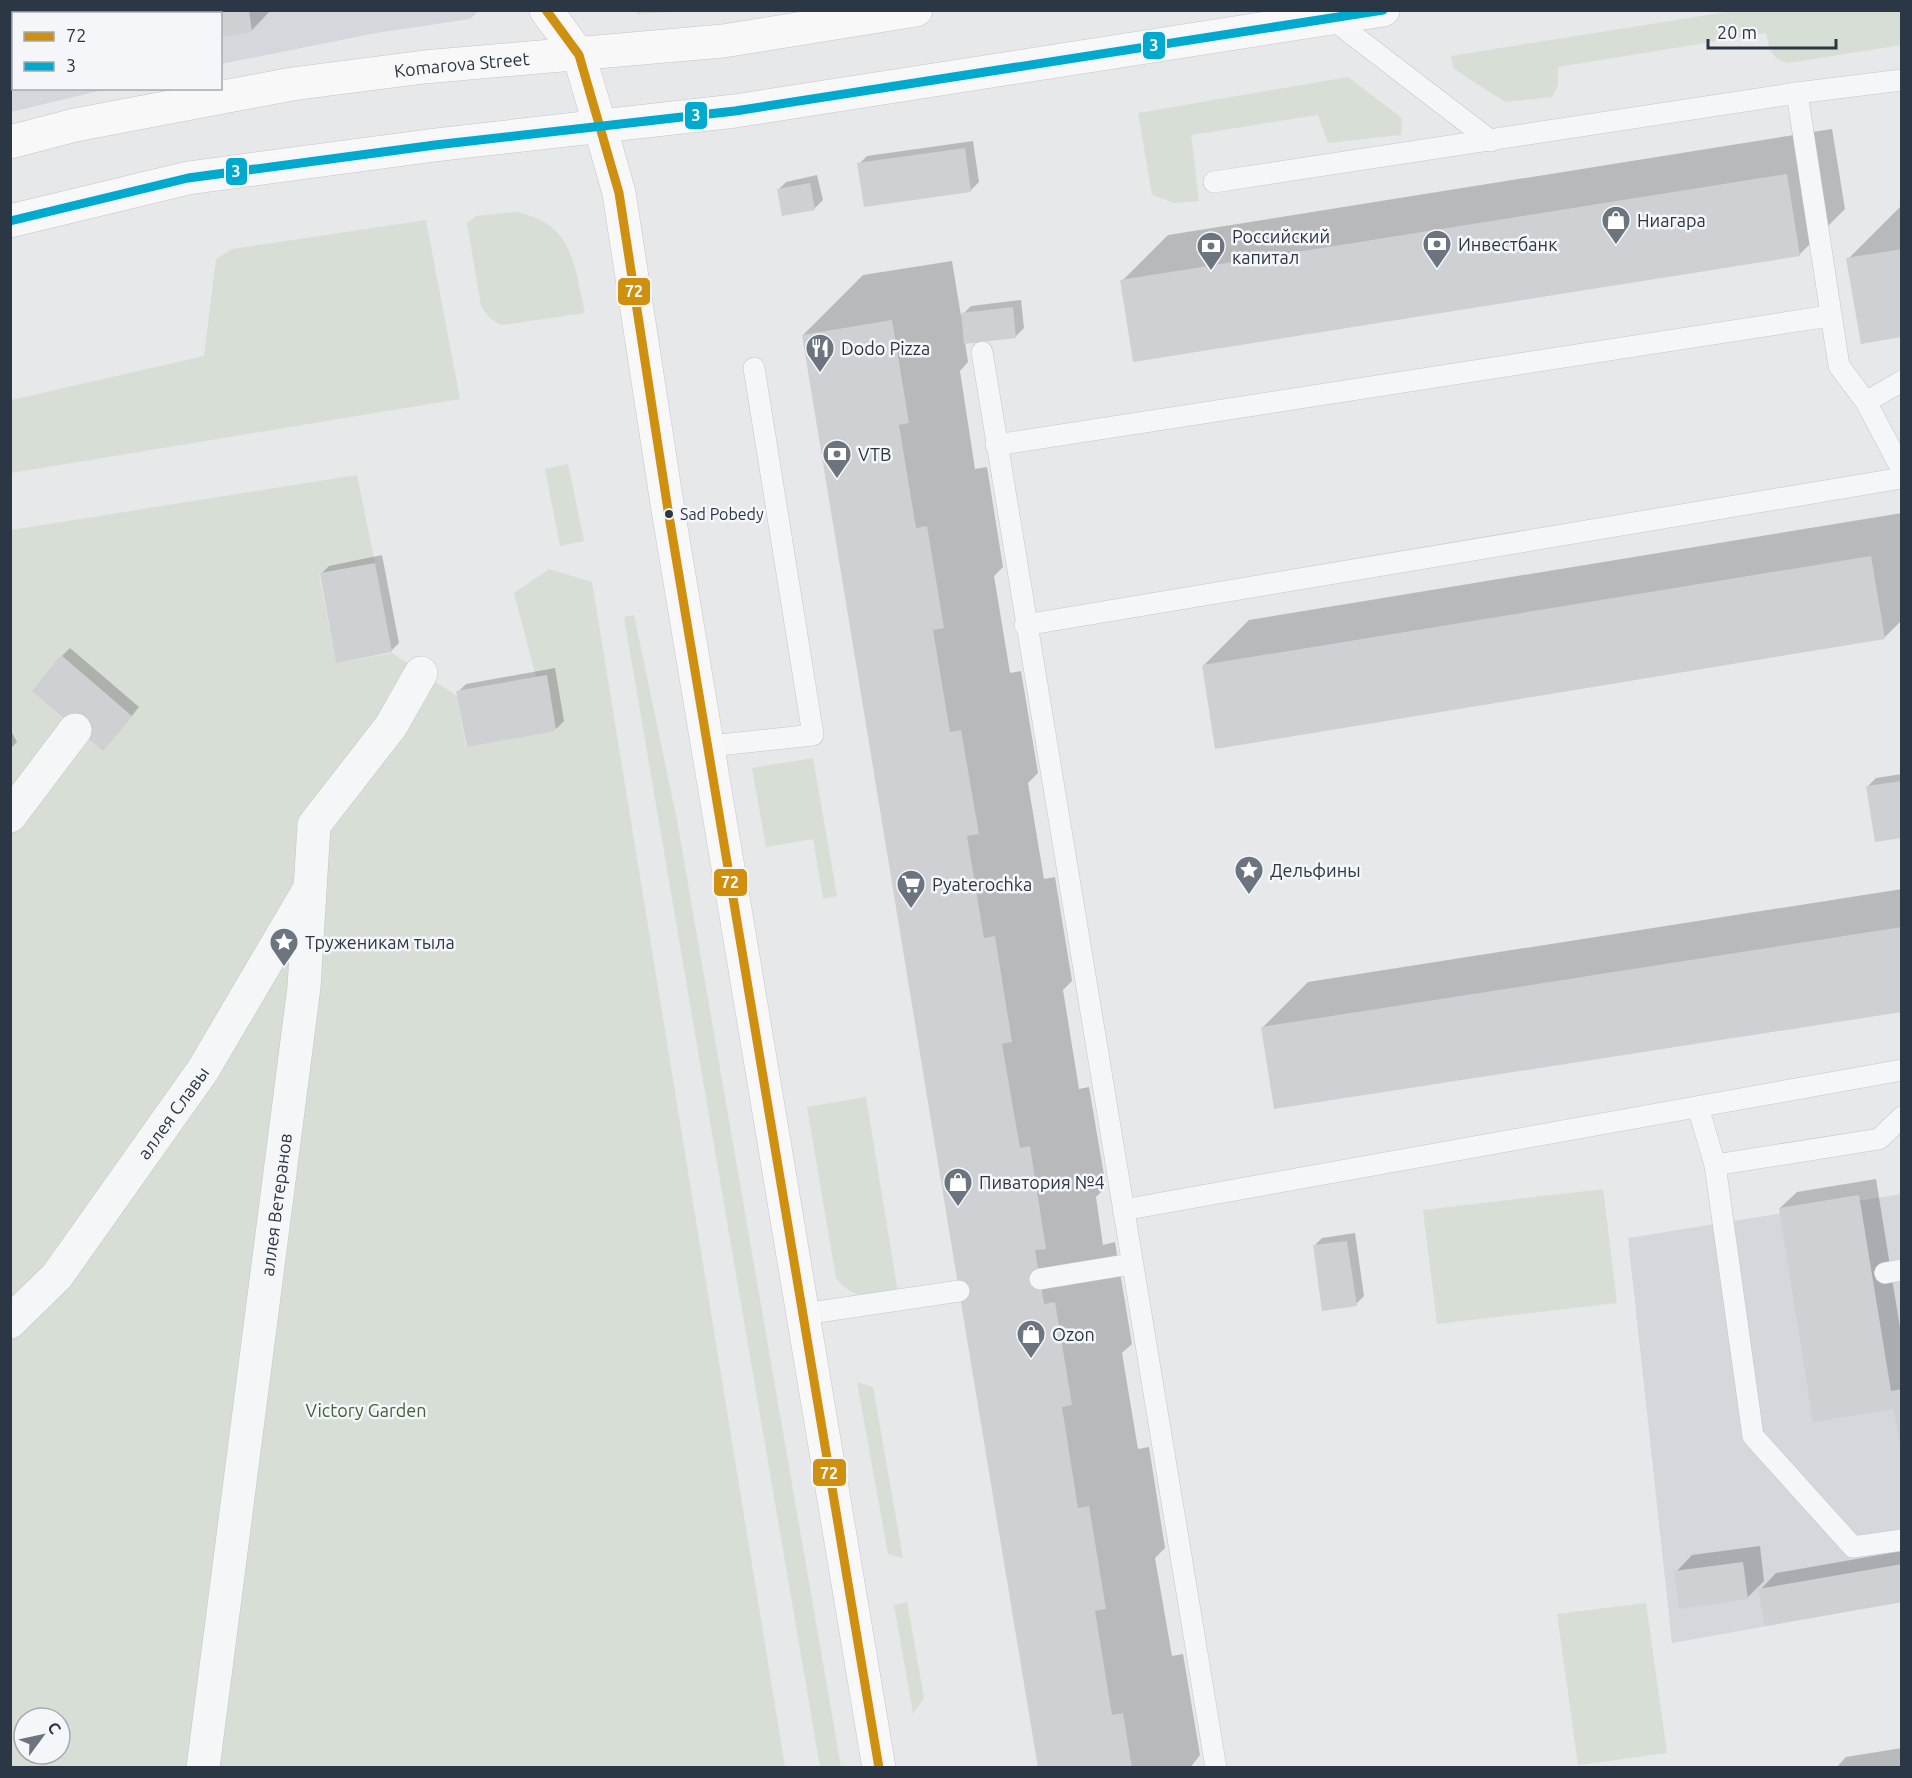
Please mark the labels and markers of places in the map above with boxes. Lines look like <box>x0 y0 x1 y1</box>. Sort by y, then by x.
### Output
shop icon: Ниагара <box>1600 204 1632 246</box>
place label: Ниагара <box>1637 210 1706 230</box>
place label: Российский капитал <box>1232 226 1330 267</box>
bank icon: Инвестбанк <box>1421 228 1453 270</box>
bank icon: Российский капитал <box>1195 230 1227 272</box>
place label: Инвестбанк <box>1458 234 1557 254</box>
restaurant icon: Dodo Pizza <box>804 332 836 374</box>
place label: Dodo Pizza <box>841 338 930 358</box>
bank icon: VTB <box>821 438 853 480</box>
place label: VTB <box>858 444 891 464</box>
place label: Sad Pobedy <box>680 505 764 523</box>
marker: Sad Pobedy <box>663 508 675 520</box>
place icon: Дельфины <box>1233 854 1265 896</box>
place label: Дельфины <box>1270 860 1361 880</box>
supermarket icon: Pyaterochka <box>895 868 927 910</box>
place label: Pyaterochka <box>932 874 1032 894</box>
place icon: Труженикам тыла <box>268 926 300 968</box>
place label: Труженикам тыла <box>305 932 455 952</box>
shop icon: Пиватория №4 <box>942 1166 974 1208</box>
place label: Пиватория №4 <box>979 1172 1105 1192</box>
shop icon: Ozon <box>1015 1318 1047 1360</box>
place label: Ozon <box>1052 1324 1095 1344</box>

